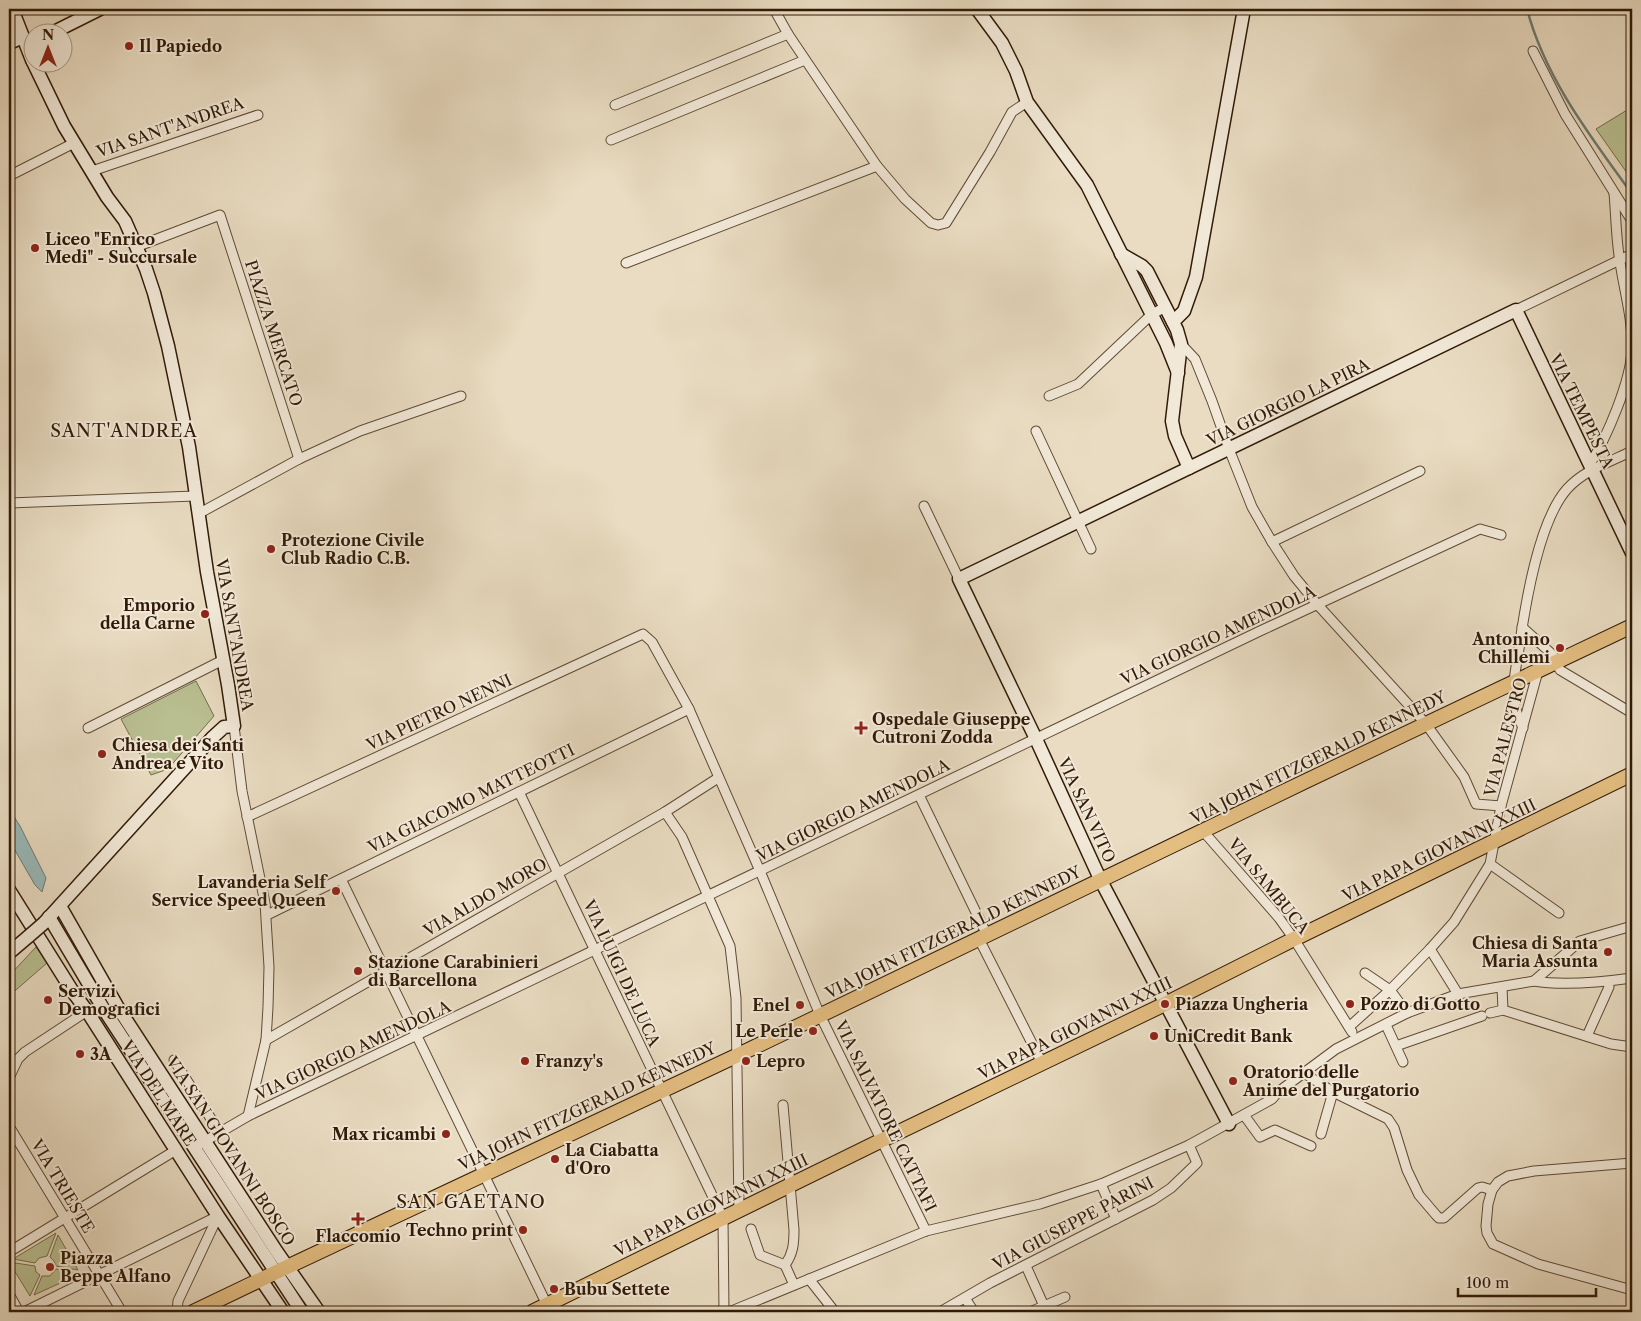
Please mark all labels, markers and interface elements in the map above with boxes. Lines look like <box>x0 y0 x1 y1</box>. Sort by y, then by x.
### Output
north arrow <box>22 22 72 72</box>
text: N <box>42 26 54 44</box>
place label: Il Papiedo <box>139 36 222 56</box>
marker: Il Papiedo <box>123 40 135 52</box>
street label: VIA SANT'ANDREA <box>93 92 247 162</box>
place label: Liceo "Enrico Medi" - Succursale <box>45 229 198 267</box>
marker: Liceo "Enrico Medi" - Succursale <box>29 242 41 254</box>
street label: PIAZZA MERCATO <box>241 257 307 409</box>
street label: VIA TEMPESTA <box>1545 349 1619 473</box>
street label: VIA GIORGIO LA PIRA <box>1202 353 1374 451</box>
district label: SANT'ANDREA <box>50 420 198 442</box>
place label: Protezione Civile Club Radio C.B. <box>281 530 425 568</box>
marker: Protezione Civile Club Radio C.B. <box>265 543 277 555</box>
street label: VIA SANT'ANDREA <box>212 556 258 714</box>
street label: VIA GIORGIO AMENDOLA <box>1116 580 1320 689</box>
place label: Emporio della Carne <box>100 595 195 633</box>
marker: Emporio della Carne <box>199 608 211 620</box>
place label: Antonino Chillemi <box>1471 629 1550 667</box>
marker: Antonino Chillemi <box>1554 642 1566 654</box>
street label: VIA PIETRO NENNI <box>362 669 515 755</box>
street label: VIA PALESTRO <box>1479 675 1531 800</box>
street label: VIA JOHN FITZGERALD KENNEDY <box>1186 686 1450 828</box>
place label: Ospedale Giuseppe Cutroni Zodda <box>872 709 1031 747</box>
marker: Ospedale Giuseppe Cutroni Zodda <box>854 721 868 735</box>
place label: Chiesa dei Santi Andrea e Vito <box>111 735 244 773</box>
street label: VIA GIACOMO MATTEOTTI <box>363 739 578 857</box>
marker: Chiesa dei Santi Andrea e Vito <box>96 748 108 760</box>
street label: VIA SAN VITO <box>1053 753 1120 866</box>
street label: VIA GIORGIO AMENDOLA <box>752 754 954 866</box>
street label: VIA PAPA GIOVANNI XXIII <box>1338 794 1539 906</box>
street label: VIA SAMBUCA <box>1224 833 1315 939</box>
street label: VIA ALDO MORO <box>419 854 550 941</box>
street label: VIA JOHN FITZGERALD KENNEDY <box>821 861 1085 1003</box>
place label: Lavanderia Self Service Speed Queen <box>151 872 328 910</box>
marker: Lavanderia Self Service Speed Queen <box>330 885 342 897</box>
street label: VIA LUIGI DE LUCA <box>579 896 665 1051</box>
place label: Chiesa di Santa Maria Assunta <box>1472 933 1599 971</box>
marker: Chiesa di Santa Maria Assunta <box>1602 946 1614 958</box>
place label: Stazione Carabinieri di Barcellona <box>368 952 539 990</box>
marker: Stazione Carabinieri di Barcellona <box>352 965 364 977</box>
street label: VIA PAPA GIOVANNI XXIII <box>974 972 1175 1084</box>
place label: Servizi Demografici <box>58 981 160 1019</box>
marker: Servizi Demografici <box>42 994 54 1006</box>
place label: Piazza Ungheria <box>1175 994 1309 1014</box>
place label: Pozzo di Gotto <box>1360 994 1480 1014</box>
street label: VIA GIORGIO AMENDOLA <box>251 995 455 1104</box>
place label: Enel <box>752 995 790 1015</box>
marker: Piazza Ungheria <box>1159 998 1171 1010</box>
marker: Pozzo di Gotto <box>1344 998 1356 1010</box>
marker: Enel <box>794 999 806 1011</box>
street label: VIA SALVATORE CATTAFI <box>830 1016 941 1215</box>
place label: Le Perle <box>735 1021 803 1041</box>
marker: Le Perle <box>807 1025 819 1037</box>
place label: UniCredit Bank <box>1164 1026 1293 1046</box>
marker: UniCredit Bank <box>1148 1030 1160 1042</box>
street label: VIA DEL MARE <box>117 1036 201 1150</box>
street label: VIA JOHN FITZGERALD KENNEDY <box>454 1037 720 1175</box>
place label: 3A <box>90 1044 112 1064</box>
marker: 3A <box>74 1048 86 1060</box>
place label: Franzy's <box>535 1051 603 1071</box>
place label: Lepro <box>756 1051 805 1071</box>
street label: VIA SAN GIOVANNI BOSCO <box>162 1052 300 1249</box>
marker: Franzy's <box>519 1055 531 1067</box>
marker: Lepro <box>740 1055 752 1067</box>
place label: Oratorio delle Anime del Purgatorio <box>1242 1062 1419 1100</box>
marker: Oratorio delle Anime del Purgatorio <box>1227 1075 1239 1087</box>
place label: Max ricambi <box>332 1124 436 1144</box>
marker: Max ricambi <box>440 1128 452 1140</box>
street label: VIA TRIESTE <box>27 1135 99 1237</box>
place label: La Ciabatta d'Oro <box>565 1140 660 1178</box>
street label: VIA PAPA GIOVANNI XXIII <box>610 1149 811 1261</box>
marker: La Ciabatta d'Oro <box>549 1153 561 1165</box>
street label: VIA GIUSEPPE PARINI <box>988 1172 1157 1274</box>
district label: SAN GAETANO <box>396 1191 546 1213</box>
marker: Flaccomio <box>352 1213 364 1225</box>
place label: Techno print <box>406 1220 514 1240</box>
marker: Techno print <box>517 1224 529 1236</box>
place label: Flaccomio <box>315 1226 401 1246</box>
place label: Piazza Beppe Alfano <box>60 1248 171 1286</box>
marker: Piazza Beppe Alfano <box>44 1261 56 1273</box>
scale bar <box>1458 1266 1596 1298</box>
text: 100 m <box>1466 1273 1509 1292</box>
place label: Bubu Settete <box>564 1279 670 1299</box>
marker: Bubu Settete <box>548 1283 560 1295</box>

